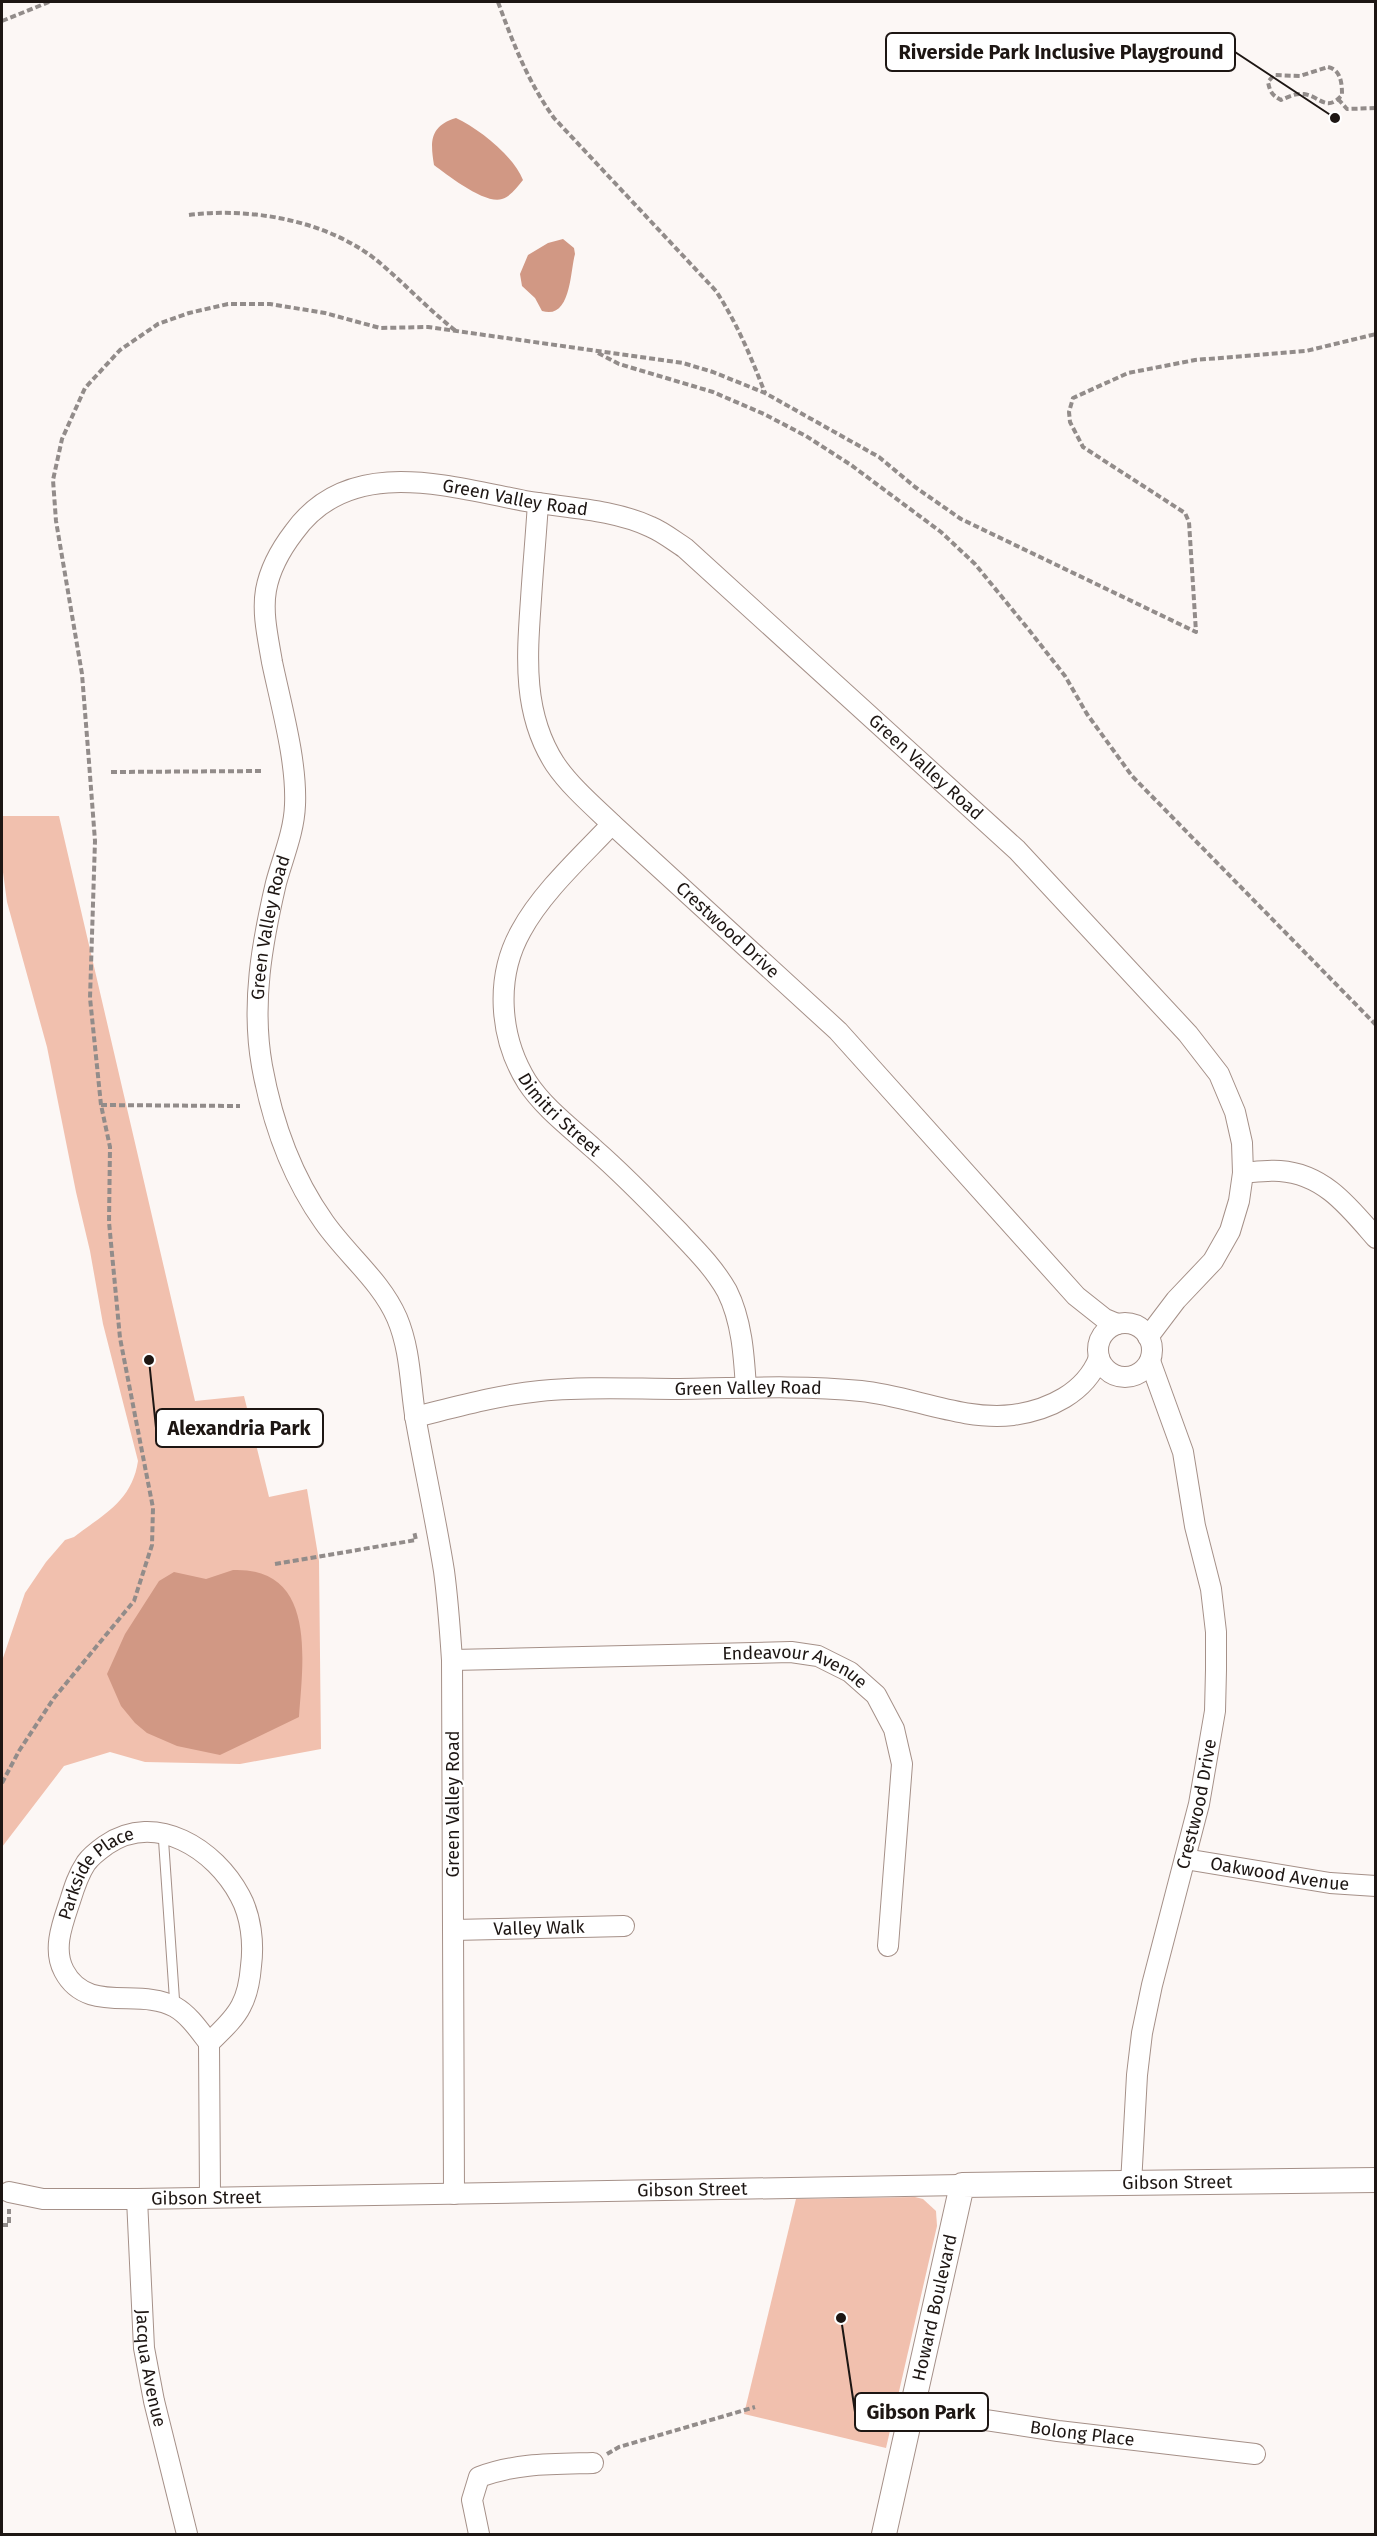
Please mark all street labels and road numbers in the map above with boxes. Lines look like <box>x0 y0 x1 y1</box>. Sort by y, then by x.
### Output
street label: Green Valley Road <box>441 474 589 521</box>
street label: Green Valley Road <box>864 710 988 825</box>
street label: Green Valley Road <box>247 852 295 1001</box>
street label: Crestwood Drive <box>671 877 784 983</box>
street label: Dimitri Street <box>513 1069 606 1161</box>
street label: Green Valley Road <box>674 1376 822 1400</box>
street label: Endeavour Avenue <box>722 1641 872 1693</box>
street label: Green Valley Road <box>442 1731 464 1877</box>
street label: Crestwood Drive <box>1172 1737 1221 1871</box>
street label: Parkside Place <box>53 1823 136 1923</box>
street label: Oakwood Avenue <box>1209 1852 1350 1895</box>
street label: Valley Walk <box>493 1916 586 1940</box>
street label: Gibson Street <box>1122 2171 1233 2194</box>
street label: Gibson Street <box>637 2178 748 2202</box>
street label: Gibson Street <box>151 2186 262 2210</box>
street label: Howard Boulevard <box>908 2232 962 2383</box>
street label: Jacqua Avenue <box>131 2309 171 2429</box>
street label: Bolong Place <box>1028 2416 1136 2451</box>

